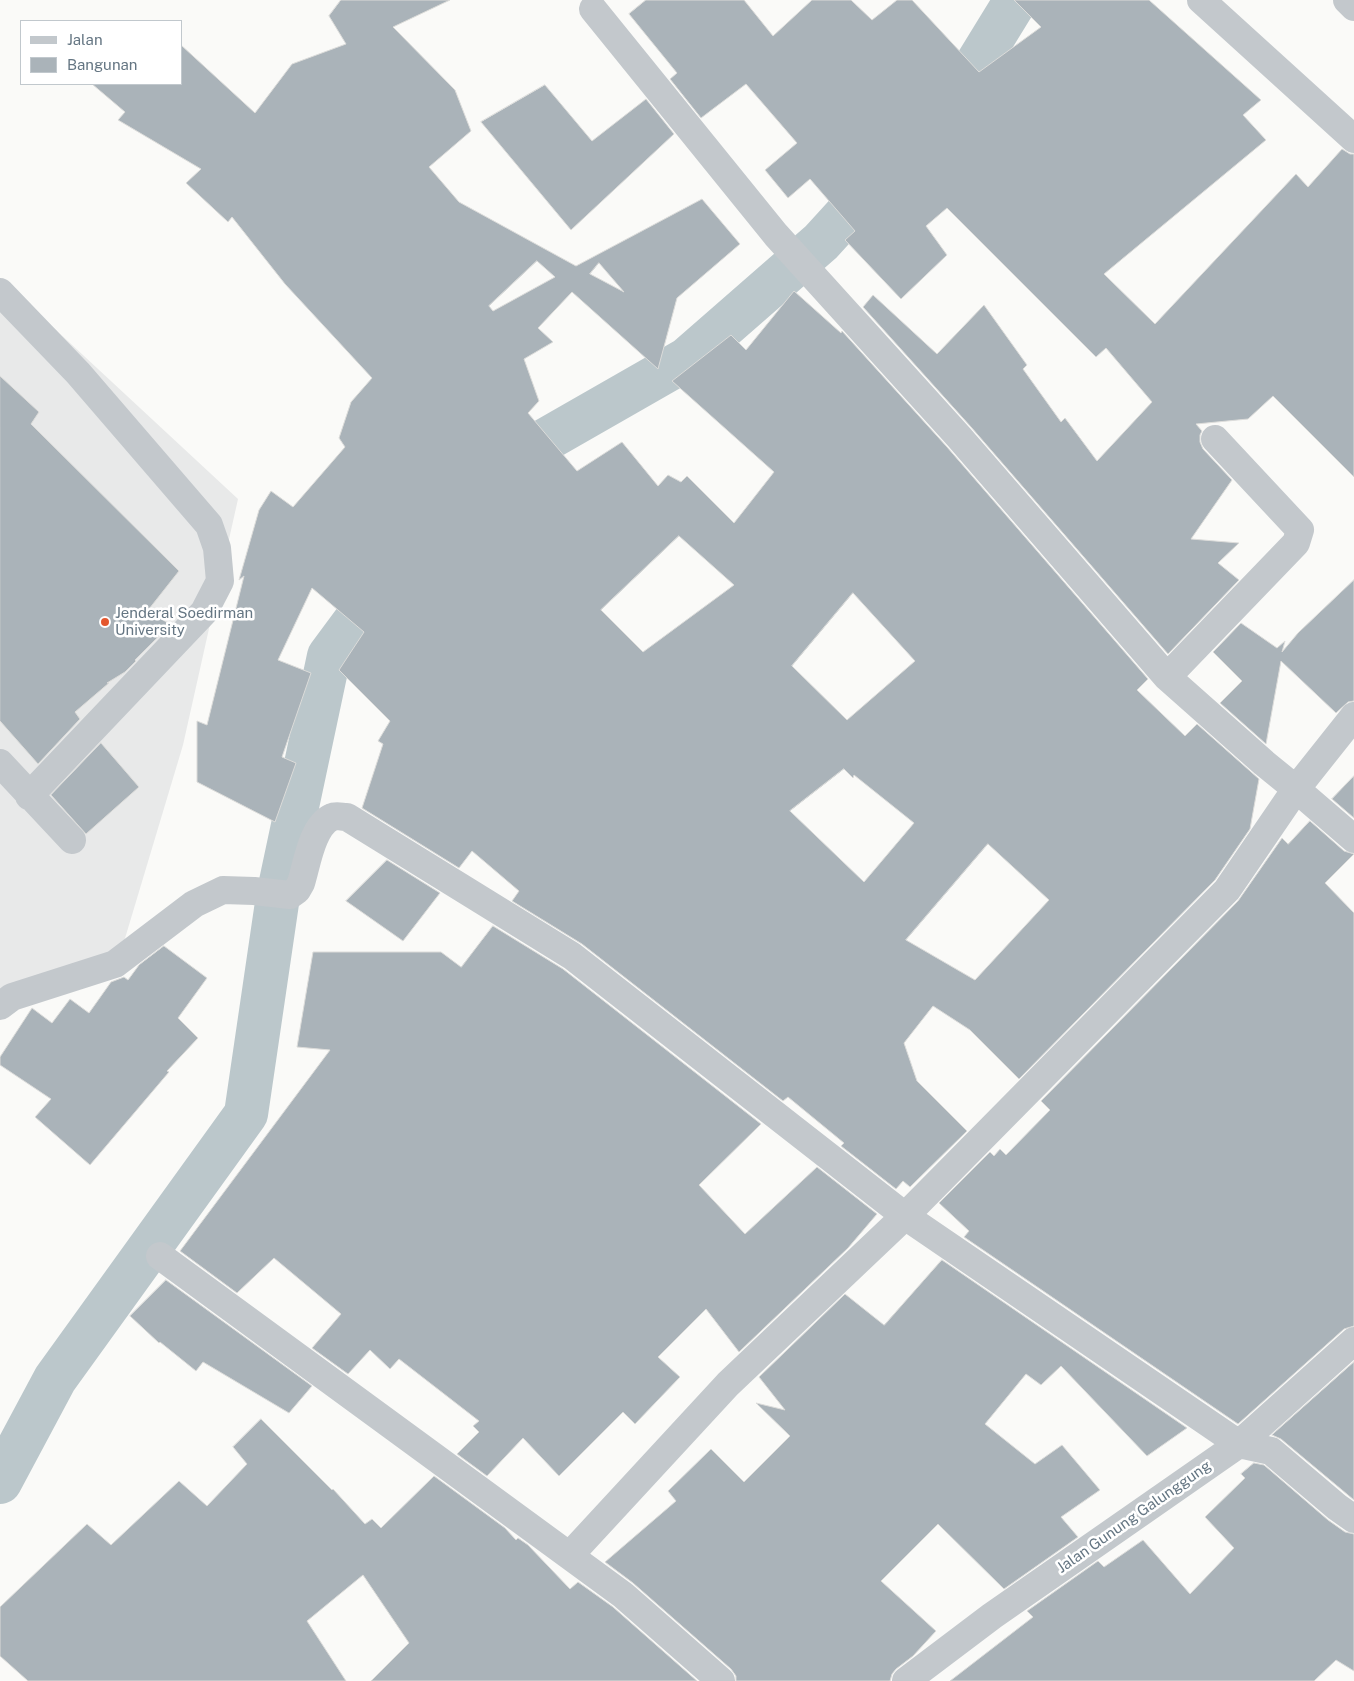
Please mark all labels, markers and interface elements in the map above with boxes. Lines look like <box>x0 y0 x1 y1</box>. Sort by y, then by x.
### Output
legend <box>20 20 182 85</box>
text: Jalan <box>67 31 103 48</box>
text: Bangunan <box>67 56 138 73</box>
place label: Jenderal Soedirman University <box>115 604 253 639</box>
marker: Jenderal Soedirman University <box>99 616 111 628</box>
street label: Jalan Gunung Galunggung <box>1053 1457 1215 1577</box>

